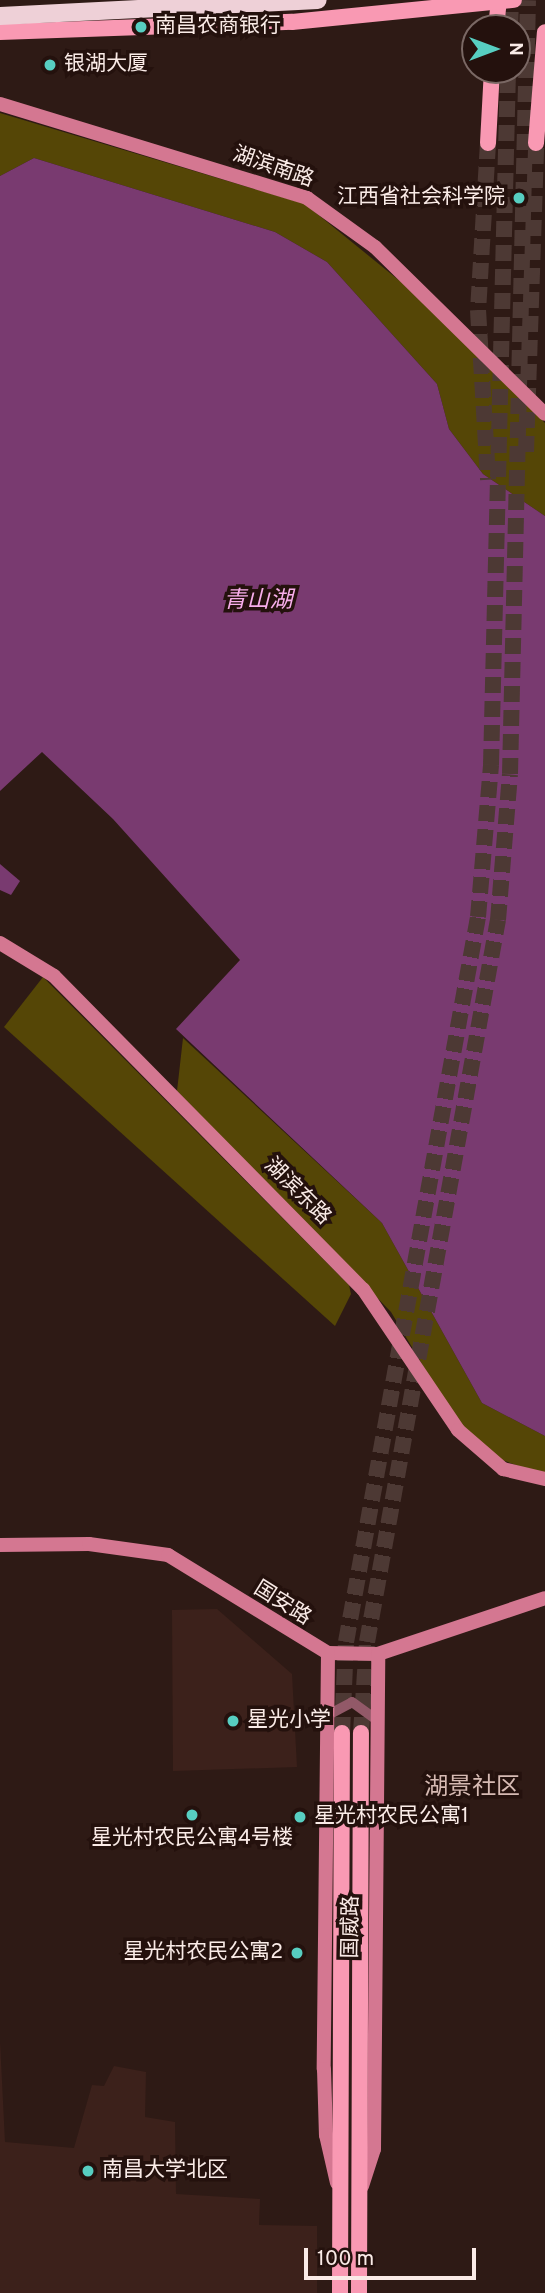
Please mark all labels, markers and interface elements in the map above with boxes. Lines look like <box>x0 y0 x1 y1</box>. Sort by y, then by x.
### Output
place label: 南昌农商银行 <box>155 14 281 40</box>
north arrow <box>461 14 531 84</box>
marker: 南昌农商银行 <box>133 19 149 35</box>
text: N <box>503 42 527 56</box>
place label: 银湖大厦 <box>64 52 148 78</box>
marker: 银湖大厦 <box>42 57 58 73</box>
street label: 湖滨南路 <box>229 142 317 194</box>
place label: 江西省社会科学院 <box>337 185 505 211</box>
marker: 江西省社会科学院 <box>511 190 527 206</box>
water label: 青山湖 <box>224 588 292 616</box>
street label: 湖滨东路 <box>258 1153 336 1231</box>
street label: 国安路 <box>249 1577 315 1631</box>
place label: 星光小学 <box>247 1708 331 1734</box>
marker: 星光小学 <box>225 1713 241 1729</box>
district label: 湖景社区 <box>424 1775 520 1803</box>
place label: 星光村农民公寓1 <box>314 1804 469 1830</box>
marker: 星光村农民公寓4号楼 <box>184 1807 200 1823</box>
marker: 星光村农民公寓1 <box>292 1809 308 1825</box>
place label: 星光村农民公寓4号楼 <box>91 1826 293 1852</box>
street label: 国威路 <box>339 1895 365 1959</box>
place label: 星光村农民公寓2 <box>123 1940 283 1966</box>
marker: 星光村农民公寓2 <box>289 1945 305 1961</box>
place label: 南昌大学北区 <box>102 2158 228 2184</box>
marker: 南昌大学北区 <box>80 2163 96 2179</box>
scale bar <box>307 2234 478 2278</box>
text: 100 m <box>317 2246 374 2273</box>

